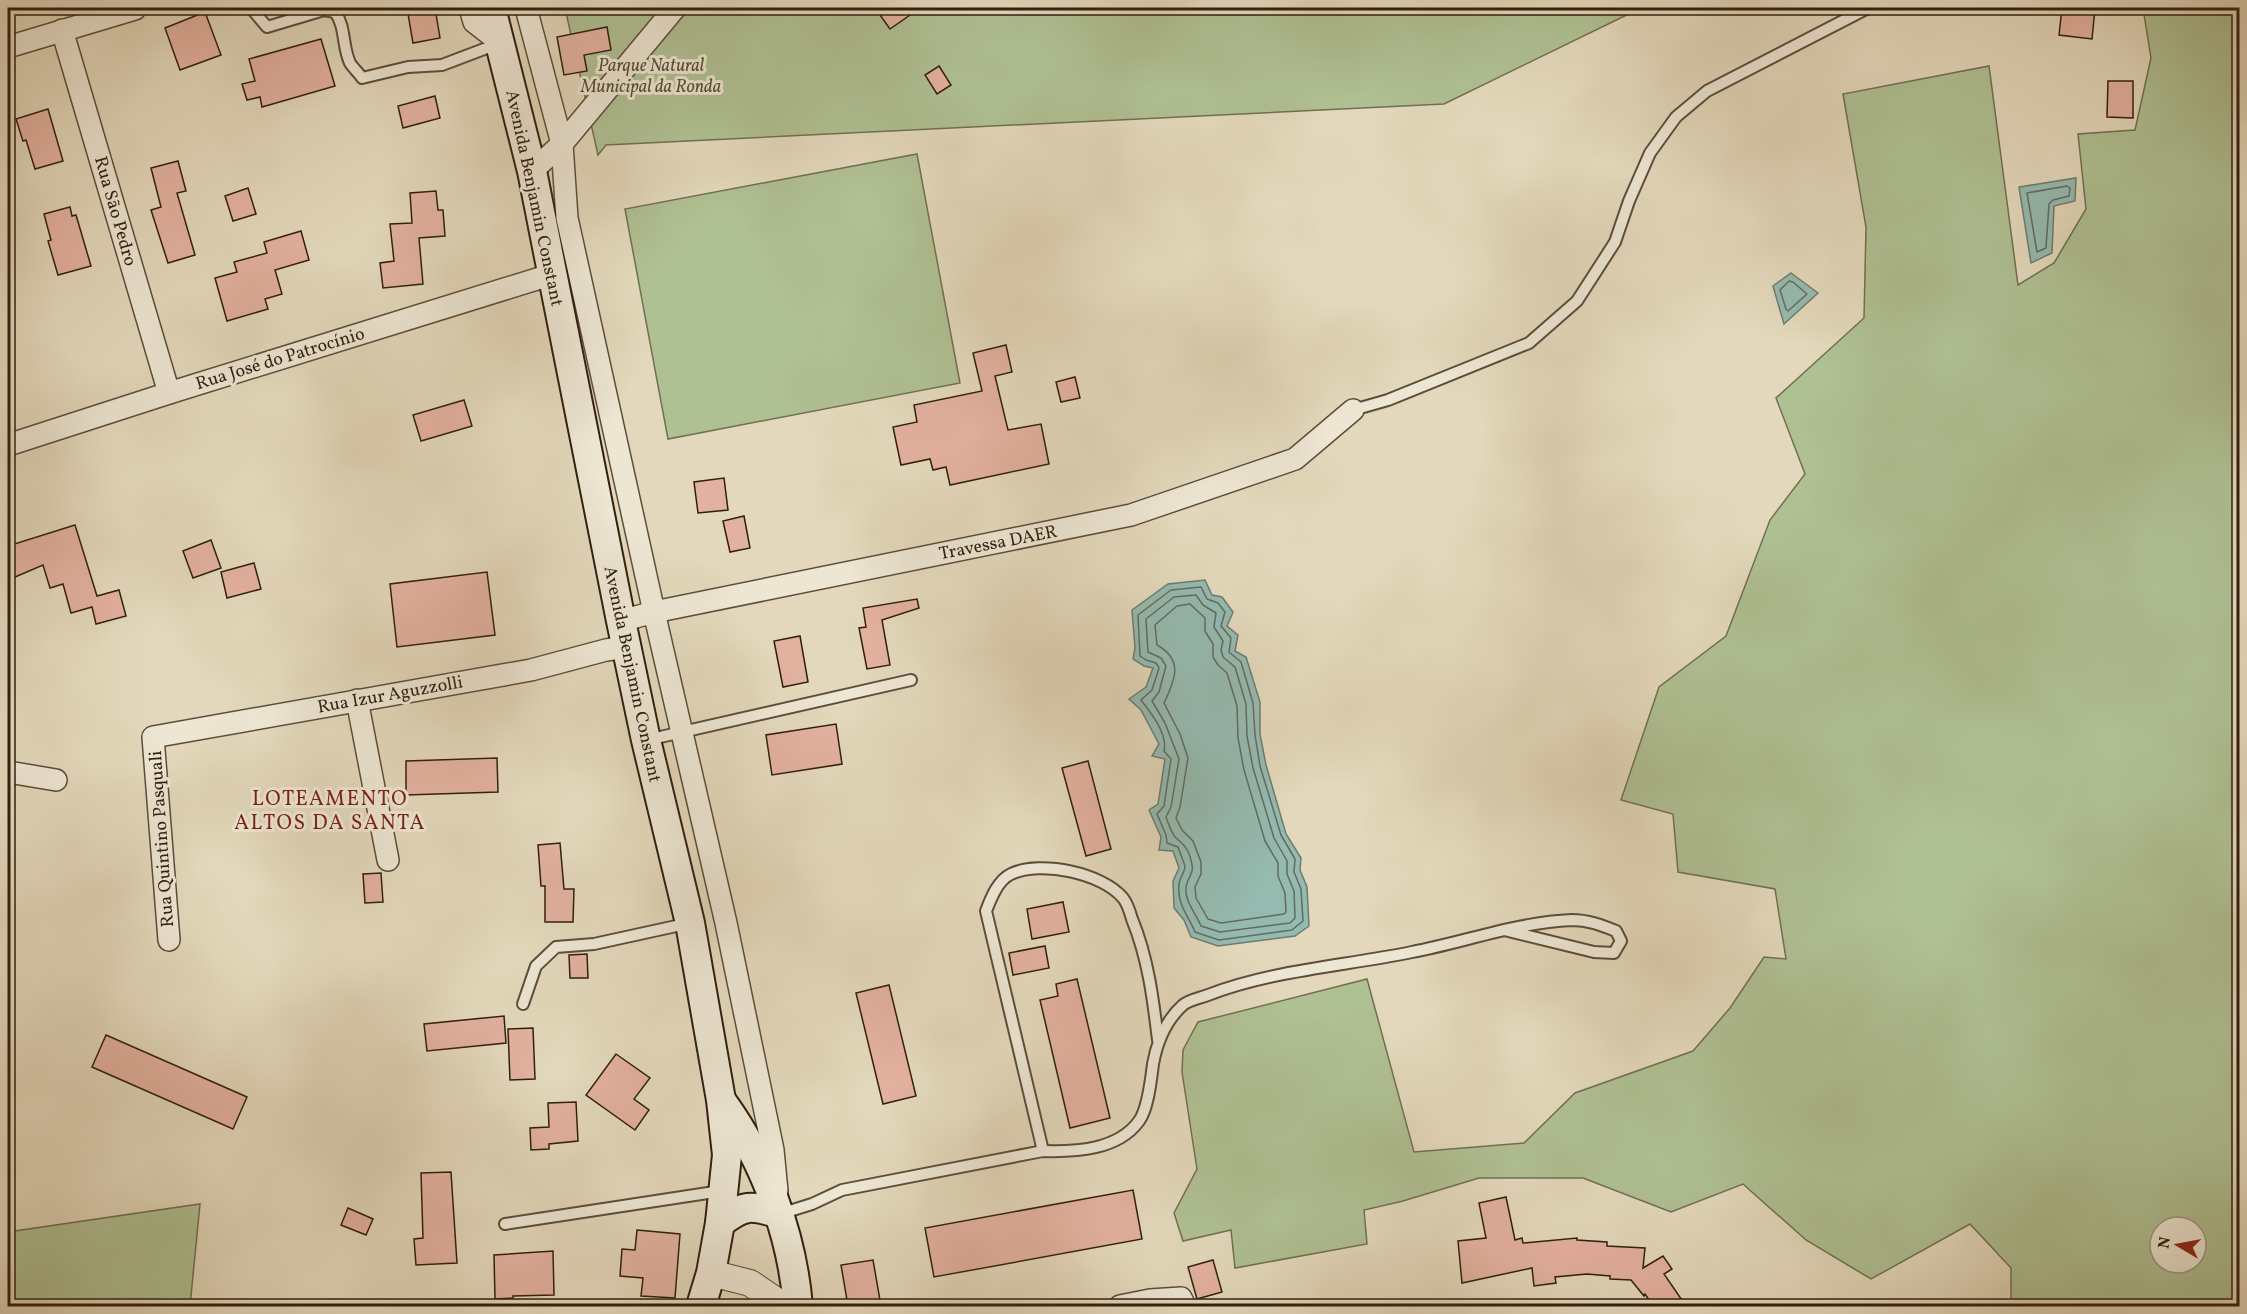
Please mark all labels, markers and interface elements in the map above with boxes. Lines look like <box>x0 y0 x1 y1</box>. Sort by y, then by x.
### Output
park label: Parque Natural Municipal da Ronda <box>580 54 721 100</box>
street label: Avenida Benjamin Constant <box>498 88 569 309</box>
street label: Rua São Pedro <box>87 154 142 269</box>
street label: Rua José do Patrocínio <box>193 322 368 397</box>
street label: Travessa DAER <box>937 520 1060 567</box>
street label: Avenida Benjamin Constant <box>596 564 667 785</box>
street label: Rua Izur Aguzzolli <box>316 670 465 721</box>
street label: Rua Quintino Pasquali <box>144 750 181 928</box>
district label: LOTEAMENTO ALTOS DA SANTA <box>234 785 426 838</box>
north arrow <box>2148 1215 2208 1275</box>
text: N <box>2153 1235 2177 1250</box>

